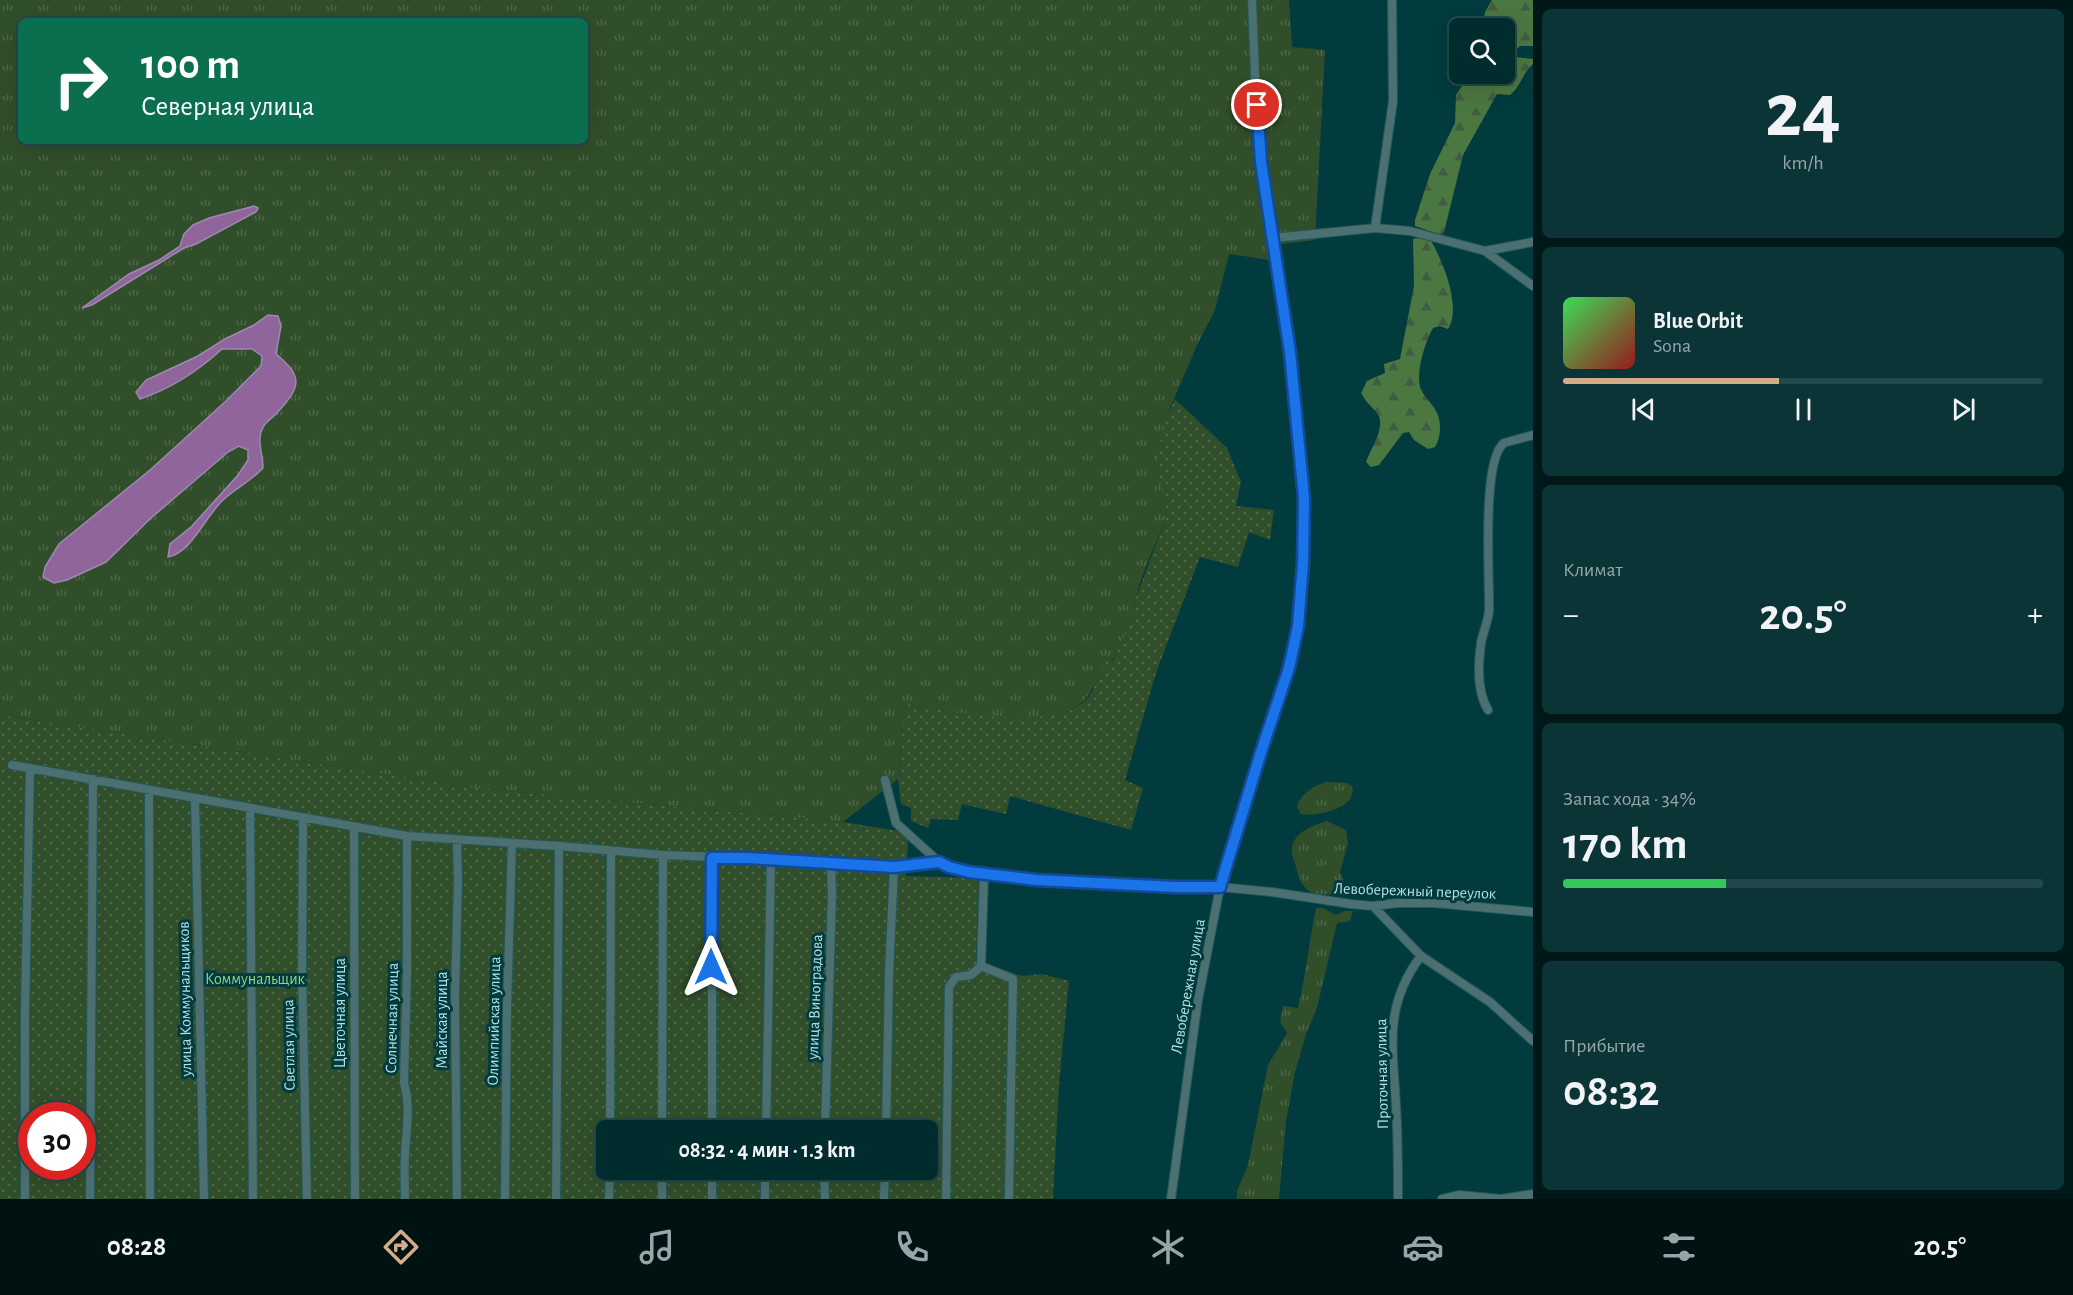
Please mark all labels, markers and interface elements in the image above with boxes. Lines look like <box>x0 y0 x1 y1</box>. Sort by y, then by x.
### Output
map controls <box>1449 18 1515 84</box>
button: search <box>1449 18 1515 84</box>
icon: right <box>42 42 120 120</box>
text: 100 m <box>141 44 240 86</box>
text: 24 <box>1765 73 1841 151</box>
pin <box>1231 79 1282 130</box>
icon: arrive <box>1240 88 1273 121</box>
text: Северная улица <box>141 93 314 120</box>
text: km/h <box>1782 153 1824 173</box>
text: Blue Orbit <box>1653 310 1743 332</box>
text: Sona <box>1653 336 1691 356</box>
icon: previous <box>1627 393 1660 426</box>
icon: pause <box>1787 393 1820 426</box>
icon: next <box>1947 393 1980 426</box>
text: Климат <box>1563 560 1623 580</box>
text: 20.5° <box>1759 593 1847 638</box>
text: − <box>1563 599 1579 632</box>
text: + <box>2027 599 2043 632</box>
text: Запас хода · 34% <box>1563 789 1696 809</box>
text: 170 km <box>1563 822 1687 867</box>
street label: Левобережный переулок <box>1334 880 1497 903</box>
street label: Левобережная улица <box>1168 917 1209 1055</box>
street label: улица Коммунальщиков <box>176 921 195 1078</box>
street label: улица Виноградова <box>805 934 826 1061</box>
position arrow <box>679 935 743 999</box>
street label: Олимпийская улица <box>485 956 504 1086</box>
street label: Цветочная улица <box>332 958 349 1068</box>
street label: Солнечная улица <box>383 963 402 1073</box>
park label: Коммунальщик <box>205 971 306 988</box>
street label: Майская улица <box>434 971 451 1069</box>
street label: Светлая улица <box>280 999 299 1091</box>
street label: Проточная улица <box>1373 1018 1392 1130</box>
text: Прибытие <box>1563 1036 1645 1056</box>
text: 08:32 <box>1563 1069 1660 1114</box>
speed limit sign: 30 <box>18 1102 96 1180</box>
text: 08:32 · 4 мин · 1.3 km <box>678 1139 856 1161</box>
icon: directions <box>380 1226 422 1268</box>
icon: music <box>636 1226 678 1268</box>
icon: phone <box>891 1226 933 1268</box>
icon: climate <box>1147 1226 1189 1268</box>
icon: car <box>1402 1226 1444 1268</box>
icon: filters <box>1658 1226 1700 1268</box>
text: 08:28 <box>107 1233 166 1260</box>
text: 20.5° <box>1914 1233 1966 1260</box>

